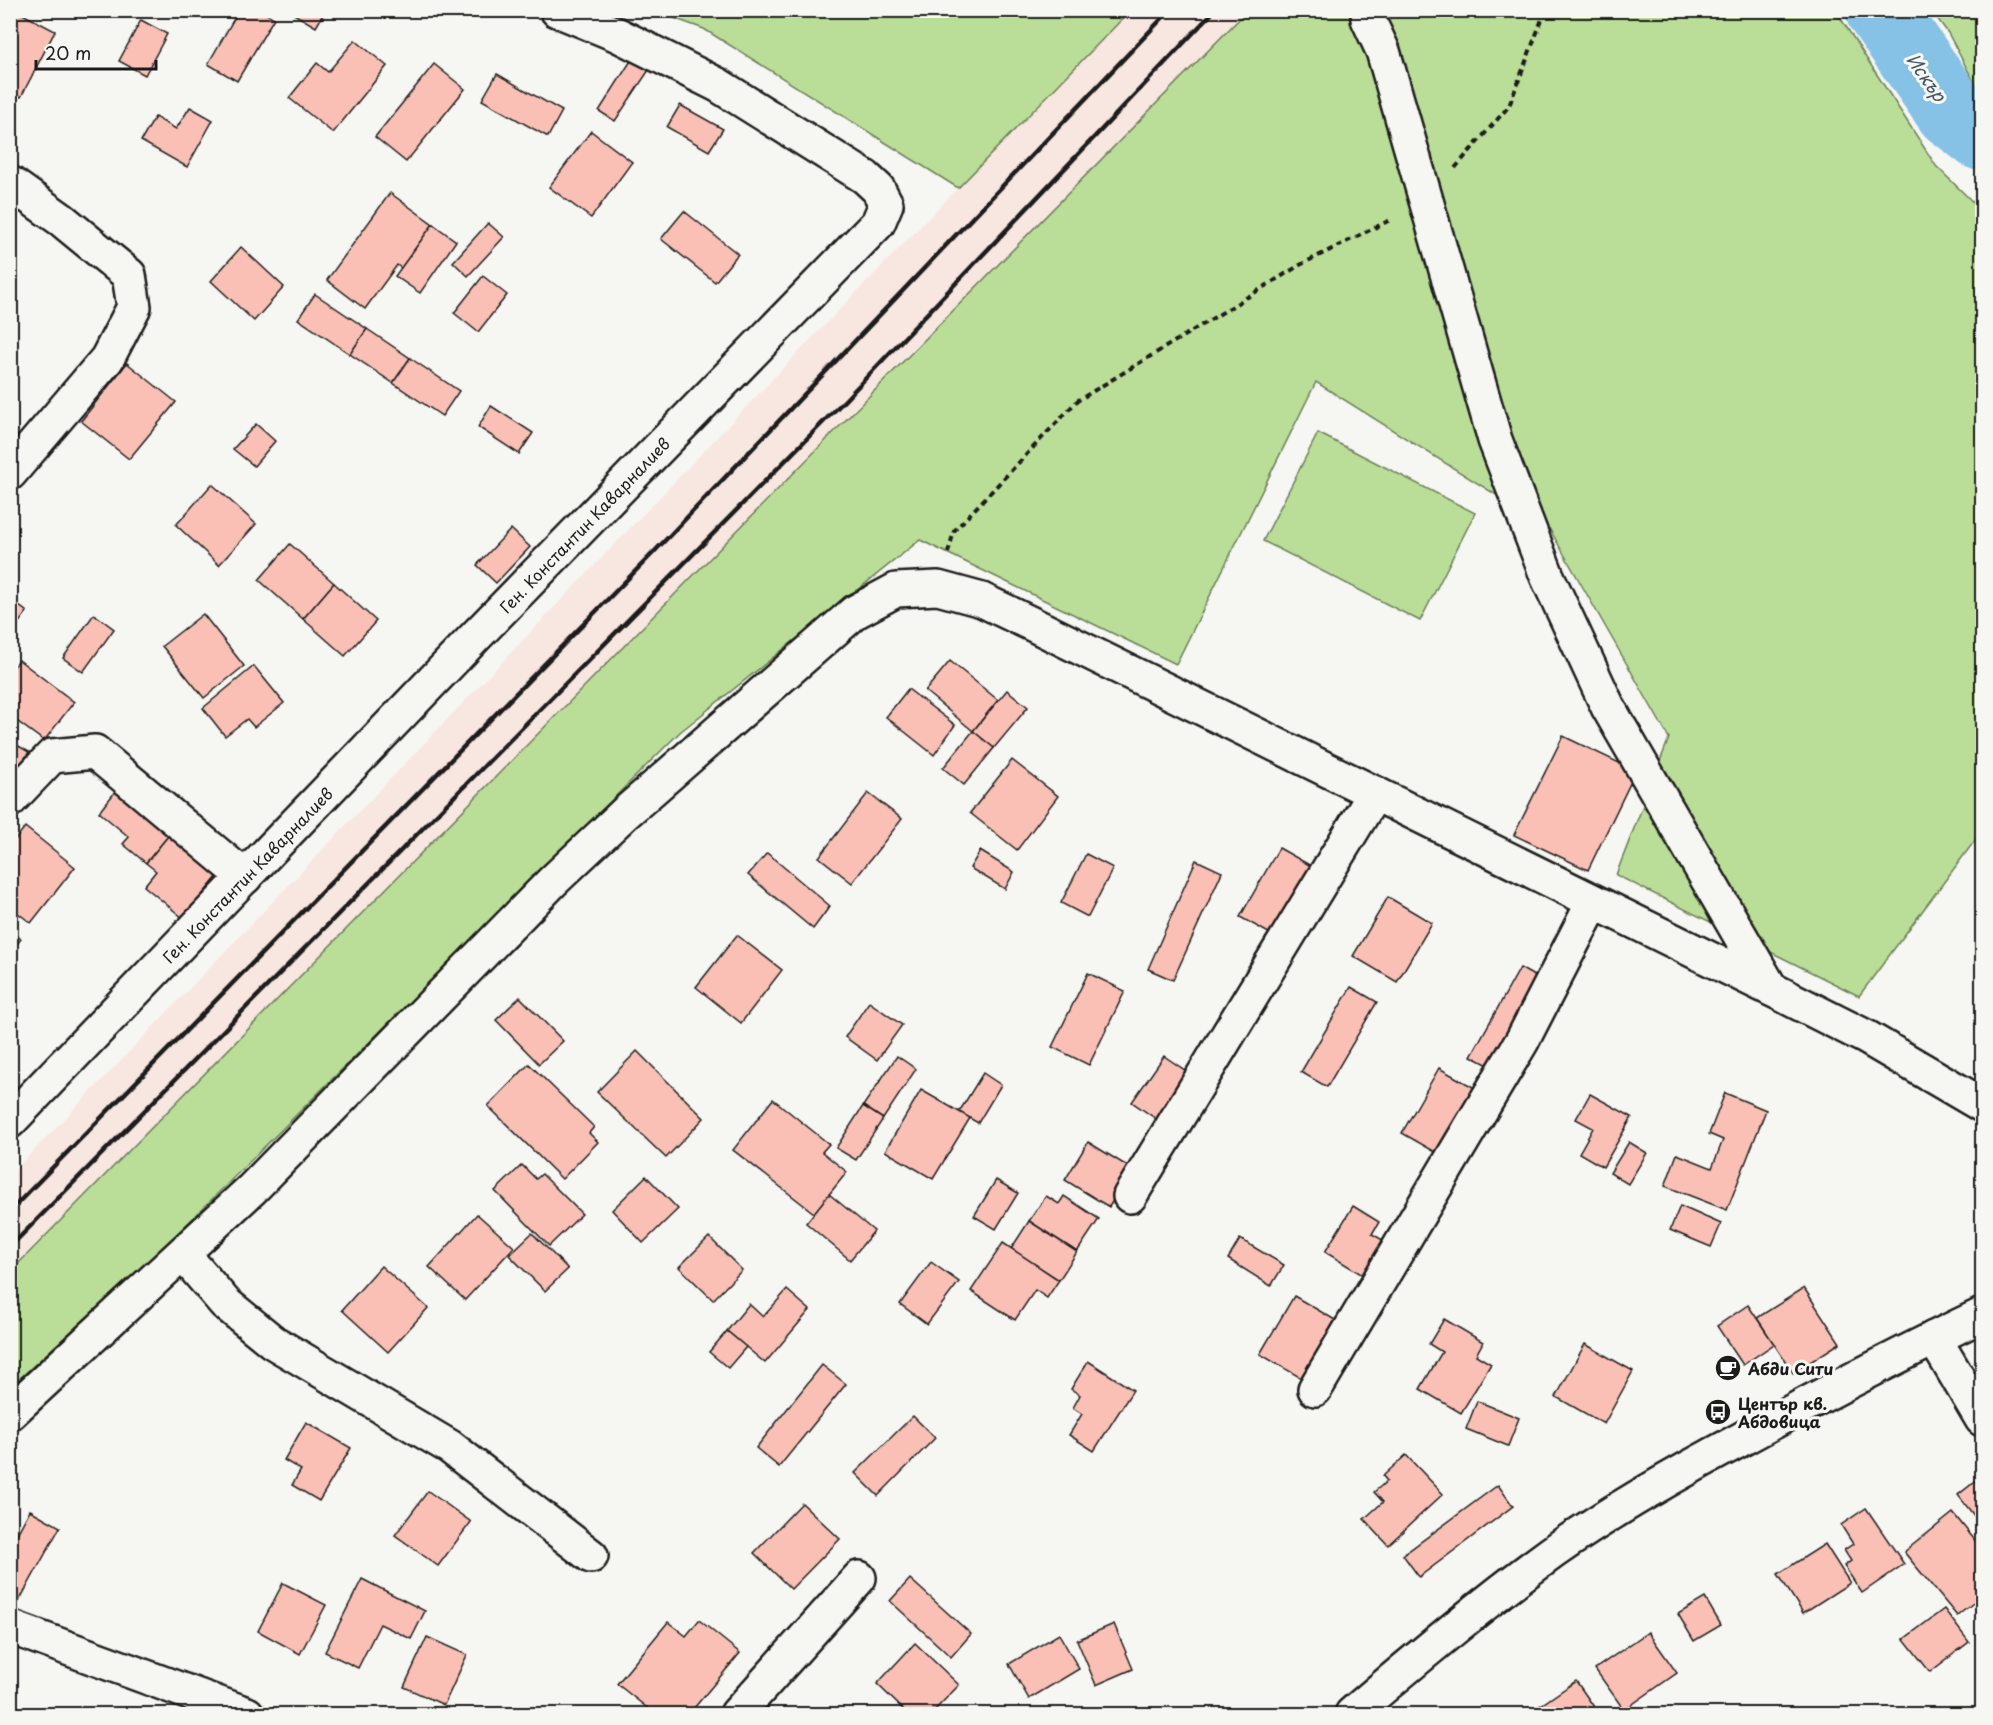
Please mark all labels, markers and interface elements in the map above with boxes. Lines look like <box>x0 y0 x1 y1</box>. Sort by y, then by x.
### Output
scale bar <box>36 33 156 71</box>
text: 20 m <box>45 39 91 66</box>
water label: Искър <box>1901 47 1954 108</box>
street label: Ген. Константин Каварналиев <box>493 432 675 618</box>
street label: Ген. Константин Каварналиев <box>156 782 338 968</box>
cafe icon: Абди Сити <box>1713 1353 1743 1383</box>
place label: Абди Сити <box>1747 1356 1834 1380</box>
place label: Център кв. Абдовица <box>1737 1391 1827 1433</box>
bus stop icon: Център кв. Абдовица <box>1703 1397 1733 1427</box>

